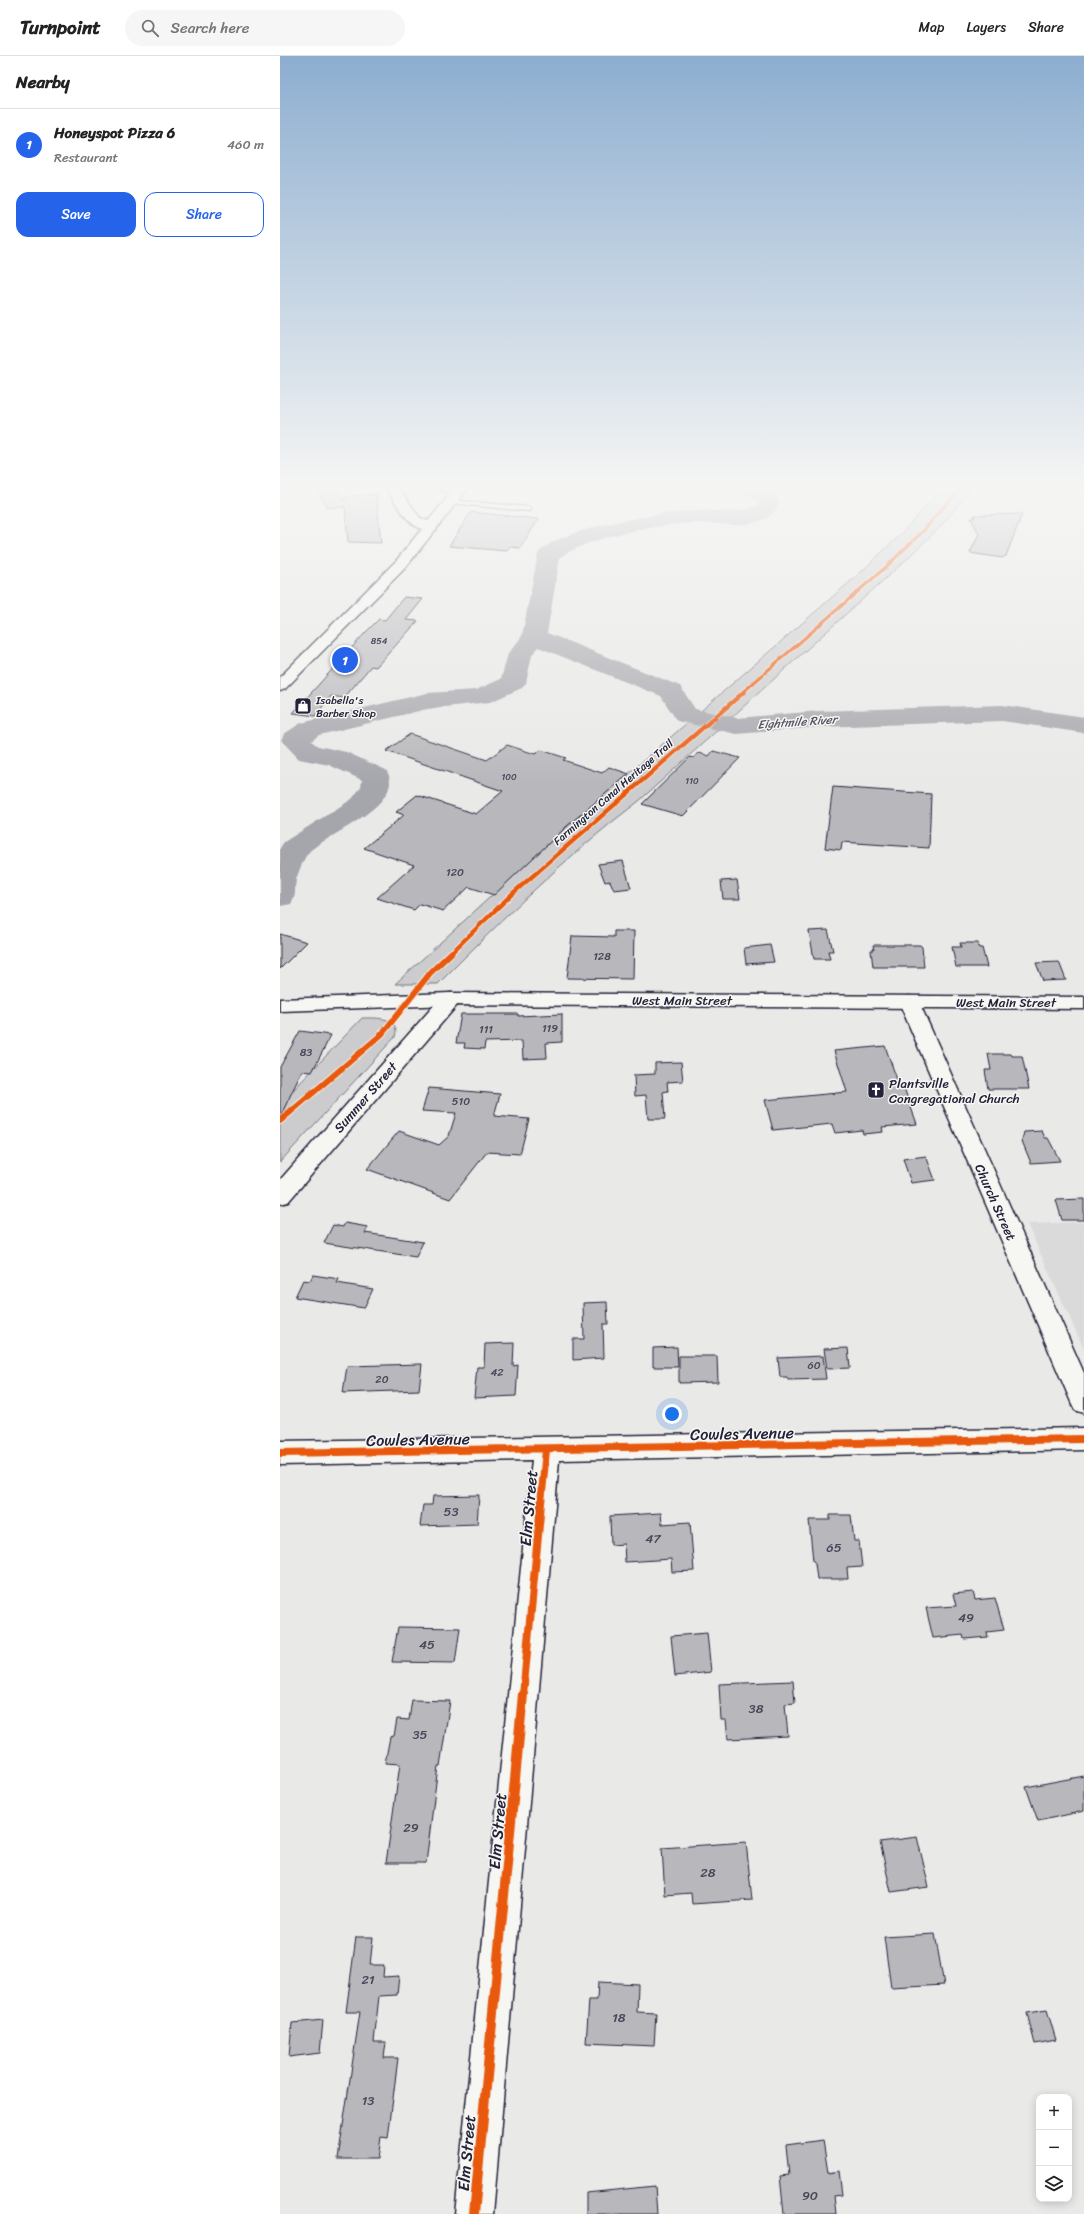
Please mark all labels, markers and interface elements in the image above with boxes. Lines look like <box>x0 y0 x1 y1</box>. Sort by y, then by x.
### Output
search box <box>125 10 405 46</box>
text: Turnpoint <box>20 11 101 44</box>
text: Search here <box>171 15 250 41</box>
text: Map <box>919 15 944 40</box>
text: Layers <box>966 15 1006 40</box>
text: Share <box>1028 15 1064 40</box>
icon: search <box>139 17 161 39</box>
text: Nearby <box>16 67 70 97</box>
text: Honeyspot Pizza 6 <box>54 120 175 146</box>
text: 1 <box>26 133 32 156</box>
text: 460 m <box>227 133 264 156</box>
text: Restaurant <box>54 146 118 169</box>
button: Save <box>16 192 136 237</box>
button: Share <box>144 192 264 237</box>
house number: 854 <box>371 633 388 649</box>
pin: 1 <box>332 645 358 675</box>
place label: Isabella's Barber Shop <box>315 691 376 723</box>
shop icon: Isabella's Barber Shop <box>293 696 313 716</box>
water label: Eightmile River <box>757 708 839 736</box>
street label: Farmington Canal Heritage Trail <box>549 734 678 850</box>
house number: 100 <box>501 769 517 785</box>
house number: 110 <box>685 773 699 789</box>
house number: 120 <box>446 863 464 882</box>
house number: 128 <box>593 947 611 966</box>
street label: West Main Street <box>632 989 733 1012</box>
street label: West Main Street <box>956 991 1057 1014</box>
house number: 119 <box>542 1019 558 1038</box>
house number: 111 <box>479 1020 493 1039</box>
house number: 83 <box>300 1043 312 1062</box>
street label: Summer Street <box>328 1056 403 1138</box>
place label: Plantsville Congregational Church <box>889 1072 1020 1110</box>
church icon: Plantsville Congregational Church <box>866 1080 886 1100</box>
house number: 510 <box>452 1092 470 1111</box>
street label: Church Street <box>968 1160 1023 1245</box>
house number: 60 <box>807 1356 821 1375</box>
house number: 42 <box>490 1363 504 1382</box>
house number: 20 <box>375 1370 389 1389</box>
your location <box>662 1404 682 1424</box>
street label: Cowles Avenue <box>690 1418 794 1449</box>
street label: Cowles Avenue <box>366 1424 470 1455</box>
street label: Elm Street <box>511 1469 546 1547</box>
house number: 53 <box>443 1500 459 1523</box>
house number: 47 <box>645 1527 662 1550</box>
house number: 65 <box>826 1536 842 1559</box>
house number: 49 <box>958 1606 974 1629</box>
house number: 45 <box>419 1633 435 1656</box>
house number: 38 <box>749 1697 764 1720</box>
house number: 35 <box>412 1723 428 1746</box>
street label: Elm Street <box>480 1792 515 1870</box>
house number: 29 <box>403 1816 419 1839</box>
house number: 28 <box>700 1861 716 1884</box>
house number: 21 <box>361 1968 375 1991</box>
house number: 18 <box>612 2006 626 2029</box>
house number: 13 <box>362 2089 374 2112</box>
map controls <box>1036 2094 1072 2202</box>
button: + <box>1036 2094 1072 2130</box>
street label: Elm Street <box>449 2114 484 2192</box>
button: − <box>1036 2130 1072 2166</box>
button: layers <box>1036 2166 1072 2202</box>
house number: 90 <box>802 2184 818 2207</box>

